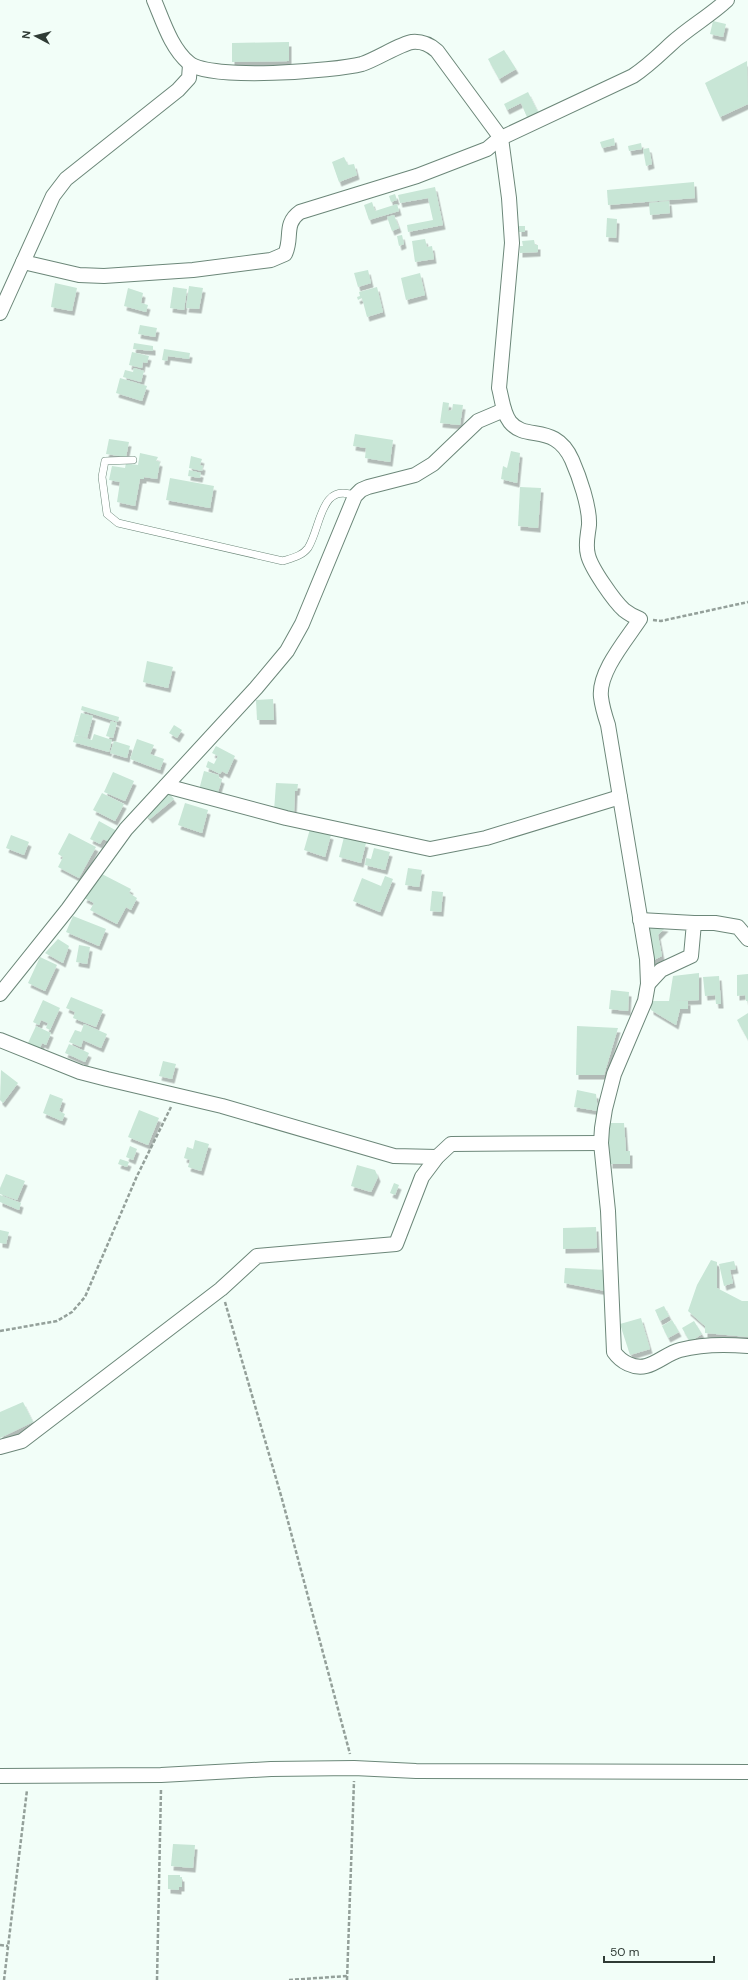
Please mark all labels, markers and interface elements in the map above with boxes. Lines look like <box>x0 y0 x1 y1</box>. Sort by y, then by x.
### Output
north arrow <box>16 16 56 56</box>
text: N <box>19 30 34 40</box>
scale bar <box>604 1938 714 1964</box>
text: 50 m <box>610 1944 639 1960</box>

